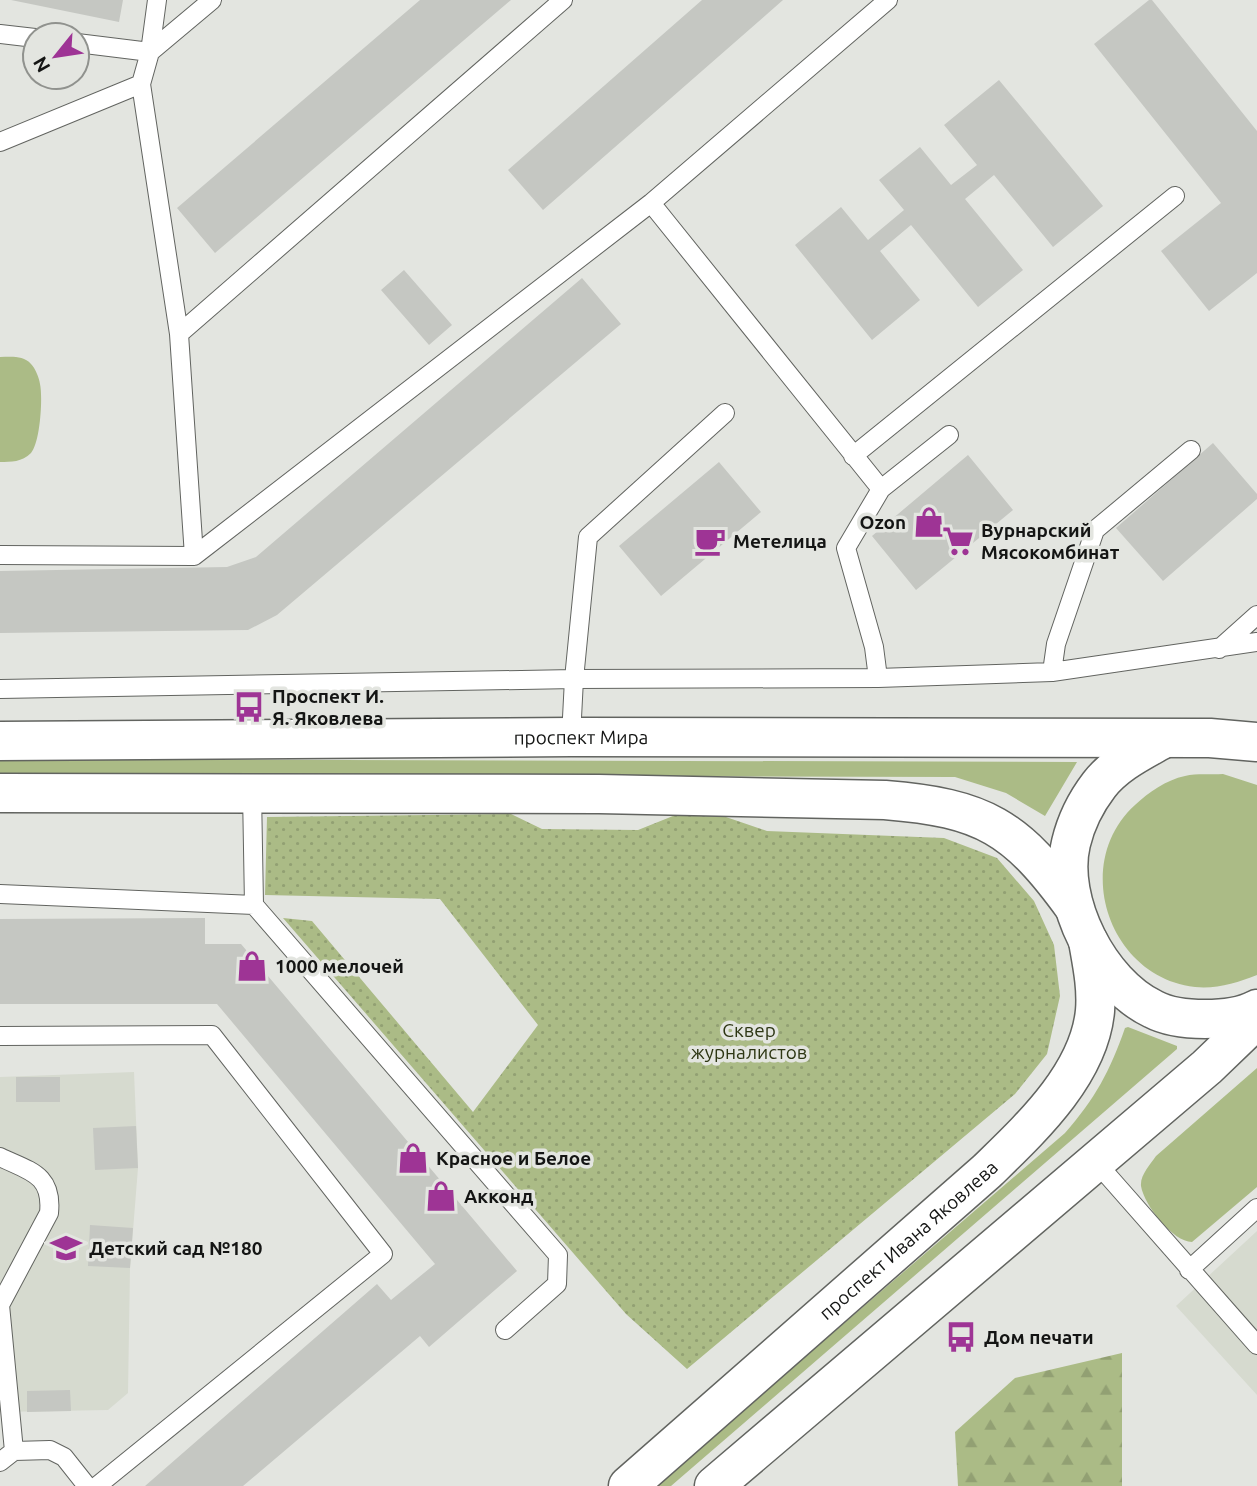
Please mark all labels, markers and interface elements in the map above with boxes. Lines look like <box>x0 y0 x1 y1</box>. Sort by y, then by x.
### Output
north arrow <box>21 21 91 91</box>
text: N <box>28 53 54 76</box>
shop icon: Ozon <box>912 505 946 539</box>
place label: Ozon <box>859 511 906 533</box>
place label: Вурнарский Мясокомбинат <box>981 519 1120 563</box>
cafe icon: Метелица <box>693 524 727 558</box>
supermarket icon: Вурнарский Мясокомбинат <box>941 524 975 558</box>
place label: Метелица <box>733 530 827 552</box>
place label: Проспект И. Я. Яковлева <box>272 685 384 729</box>
bus stop icon: Проспект И. Я. Яковлева <box>232 690 266 724</box>
street label: проспект Мира <box>514 726 648 748</box>
shop icon: 1000 мелочей <box>235 949 269 983</box>
place label: 1000 мелочей <box>275 955 404 977</box>
park label: Сквер журналистов <box>691 1019 807 1063</box>
shop icon: Красное и Белое <box>396 1141 430 1175</box>
place label: Красное и Белое <box>436 1147 591 1169</box>
street label: проспект Ивана Яковлева <box>815 1156 1002 1324</box>
shop icon: Акконд <box>424 1179 458 1213</box>
place label: Акконд <box>464 1185 534 1207</box>
school or university icon: Детский сад №180 <box>49 1231 83 1265</box>
place label: Детский сад №180 <box>89 1237 262 1259</box>
bus stop icon: Дом печати <box>944 1320 978 1354</box>
place label: Дом печати <box>984 1326 1094 1348</box>

